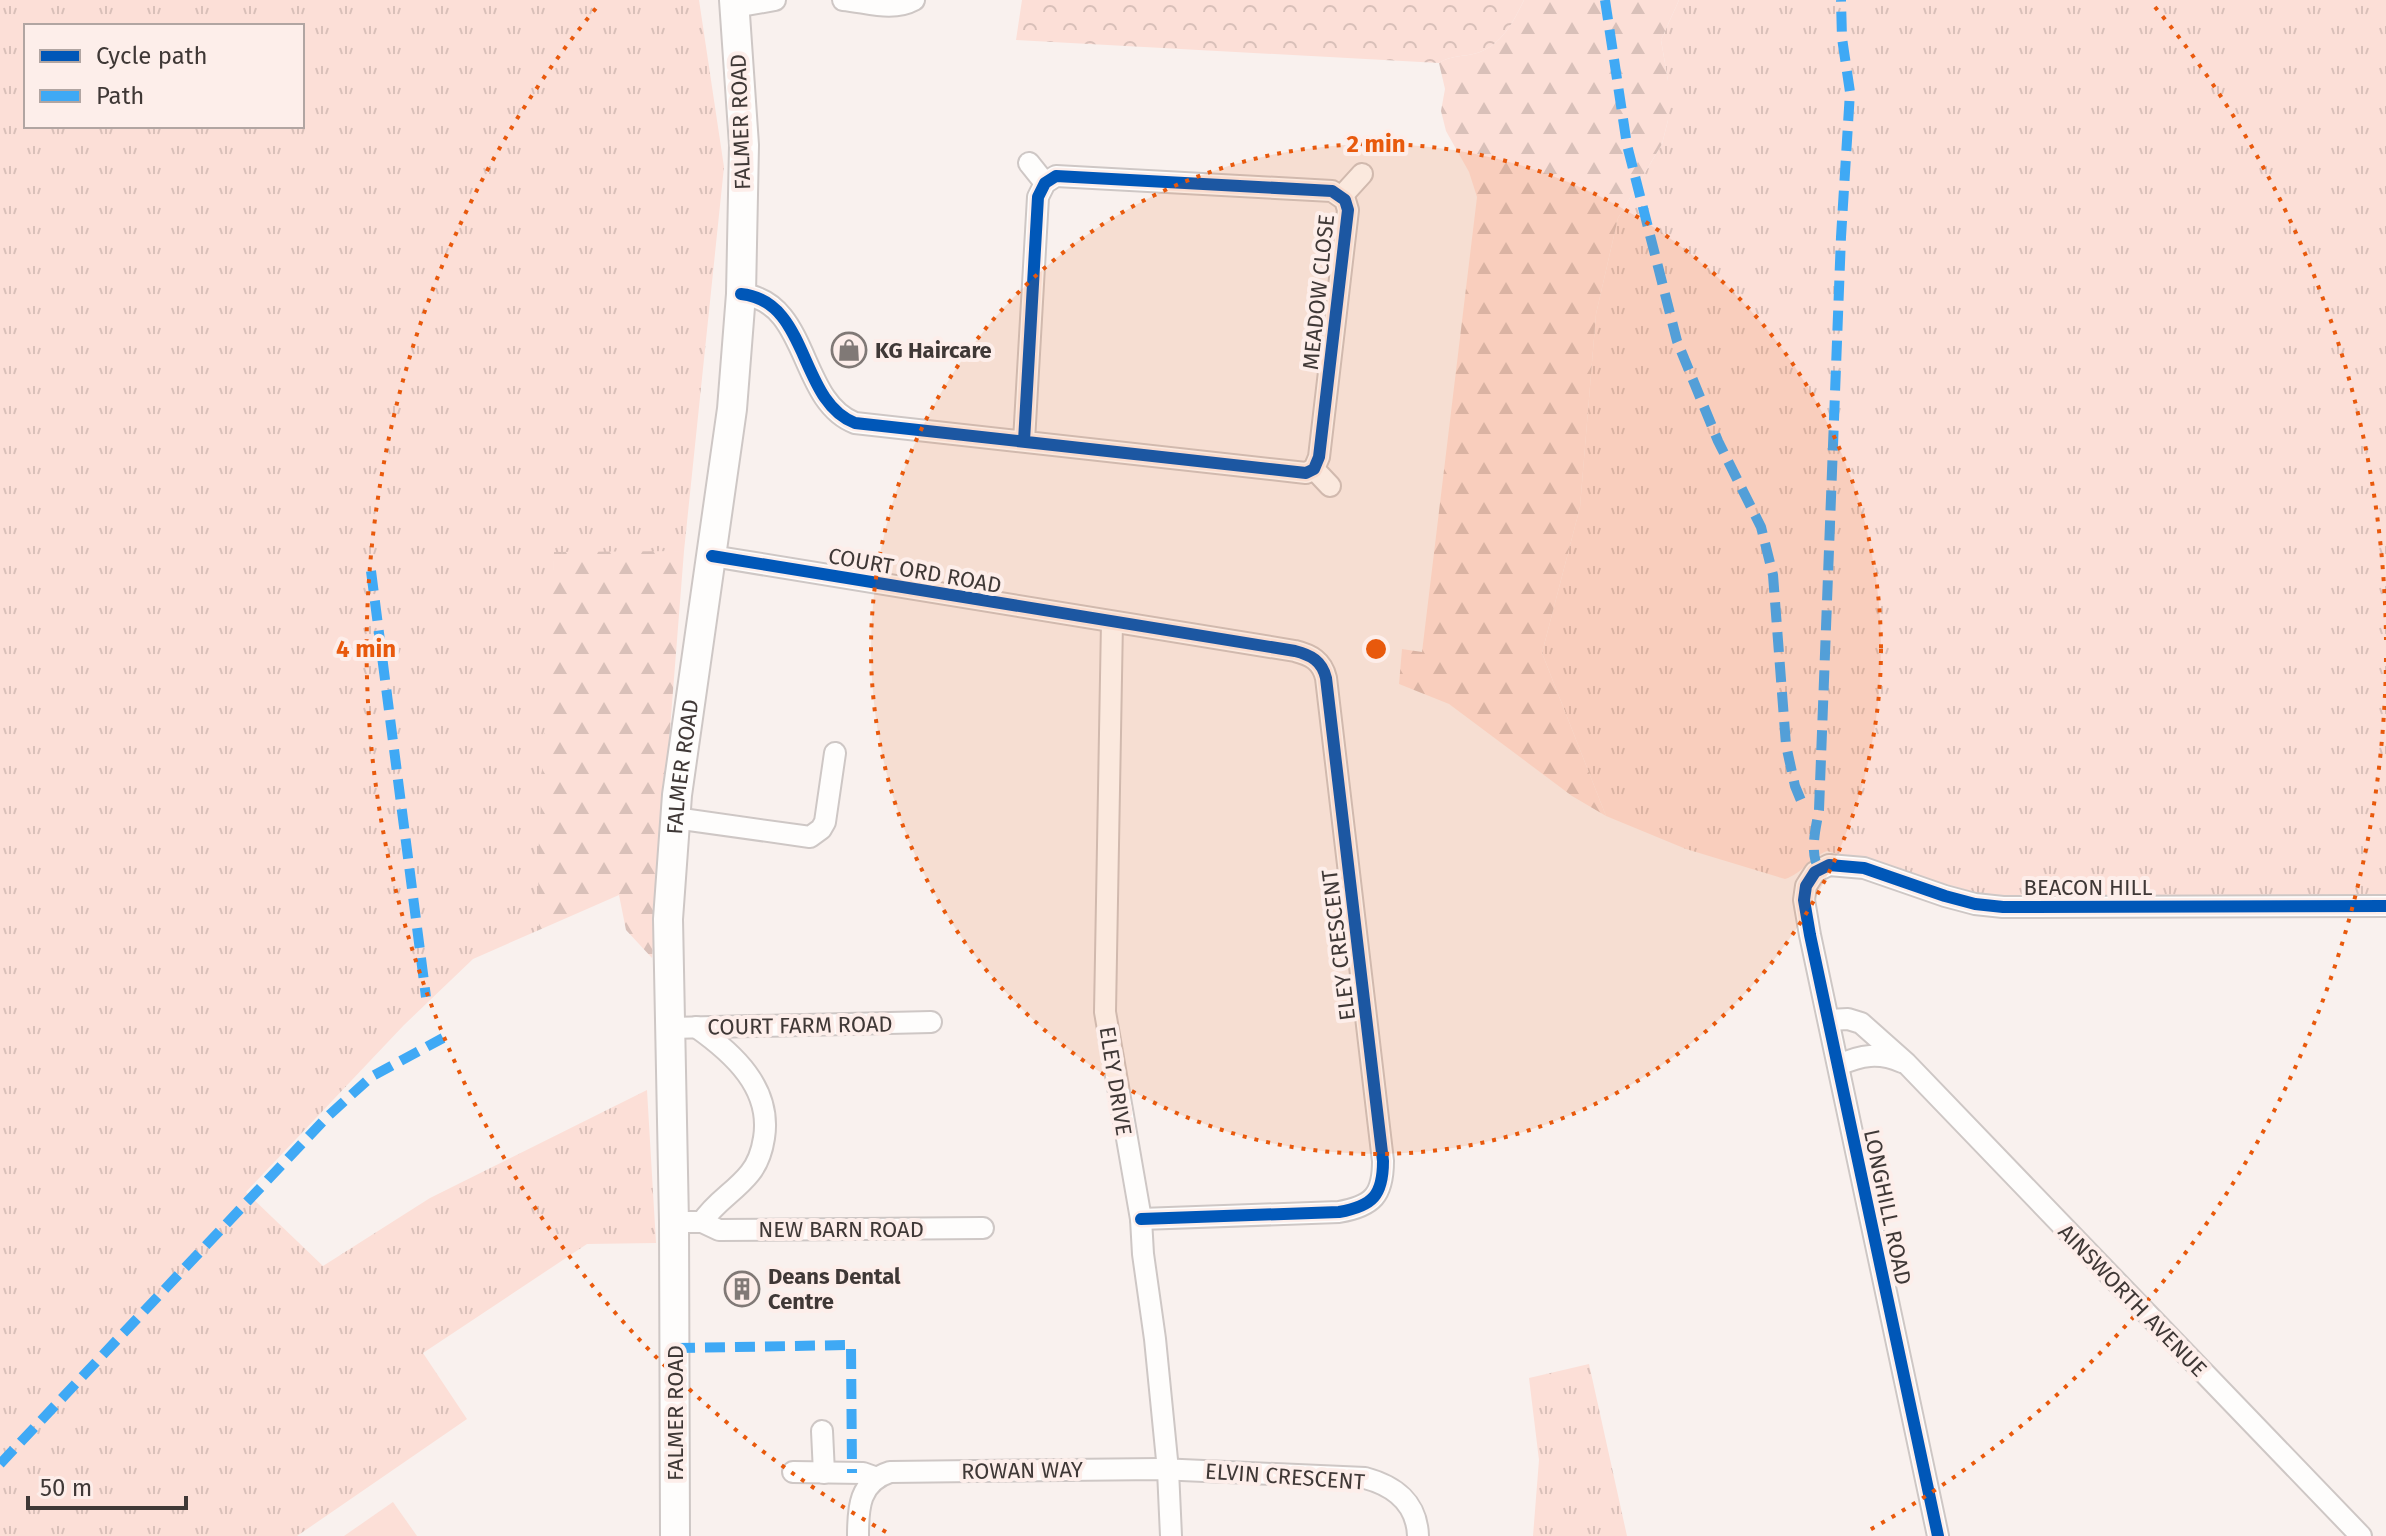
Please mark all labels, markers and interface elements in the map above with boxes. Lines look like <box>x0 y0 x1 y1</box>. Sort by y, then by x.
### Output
legend <box>24 24 304 128</box>
text: Cycle path <box>96 42 208 70</box>
street label: FALMER ROAD <box>725 54 756 190</box>
text: Path <box>96 82 144 110</box>
text: 2 min <box>1347 130 1406 158</box>
street label: MEADOW CLOSE <box>1297 213 1340 371</box>
shop icon: KG Haircare <box>830 331 868 369</box>
place label: KG Haircare <box>875 337 992 364</box>
street label: COURT ORD ROAD <box>826 542 1004 599</box>
text: 4 min <box>336 635 396 663</box>
centre of rings <box>1362 635 1390 663</box>
street label: FALMER ROAD <box>661 697 704 835</box>
street label: ELEY CRESCENT <box>1316 867 1361 1022</box>
street label: BEACON HILL <box>2024 874 2152 901</box>
street label: COURT FARM ROAD <box>707 1010 893 1041</box>
street label: ELEY DRIVE <box>1094 1024 1137 1138</box>
street label: LONGHILL ROAD <box>1858 1127 1917 1287</box>
street label: NEW BARN ROAD <box>758 1216 924 1243</box>
street label: AINSWORTH AVENUE <box>2053 1218 2213 1382</box>
place label: Deans Dental Centre <box>768 1263 901 1315</box>
building icon: Deans Dental Centre <box>723 1270 761 1308</box>
street label: FALMER ROAD <box>662 1345 689 1481</box>
street label: ROWAN WAY <box>961 1456 1083 1485</box>
street label: ELVIN CRESCENT <box>1204 1457 1366 1496</box>
scale bar <box>28 1460 186 1510</box>
text: 50 m <box>40 1474 92 1502</box>

